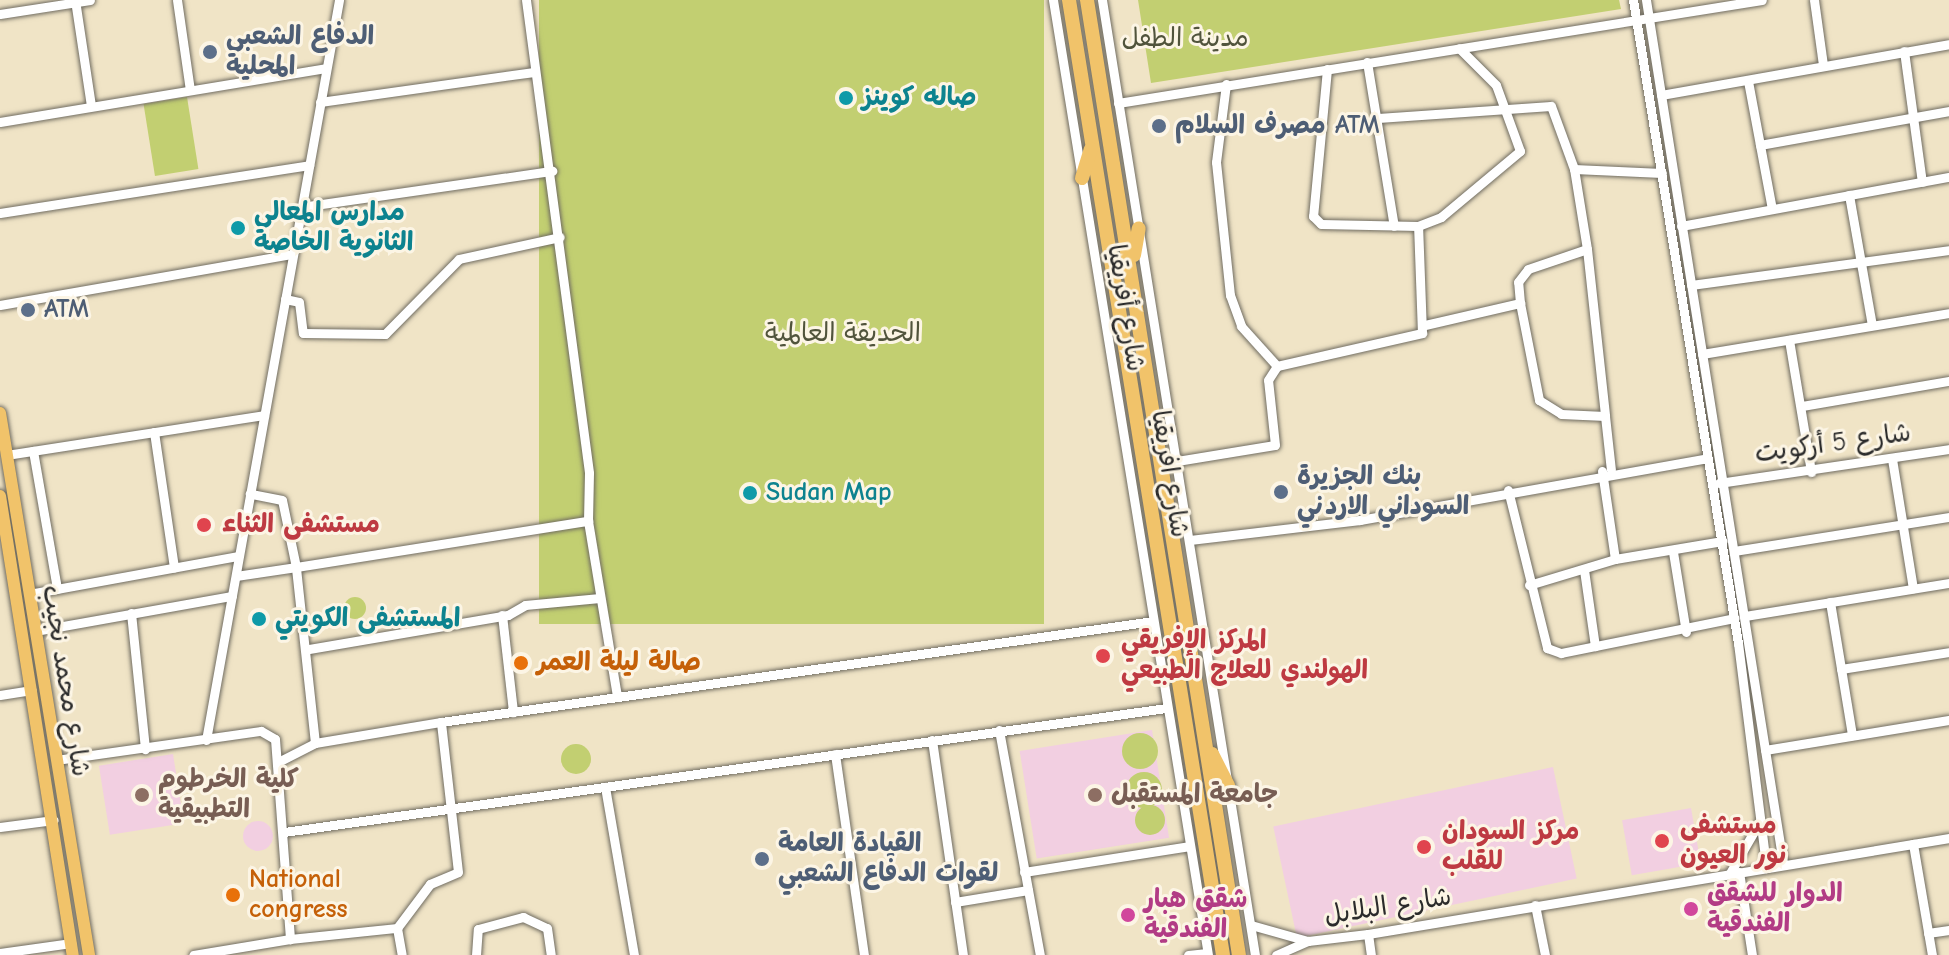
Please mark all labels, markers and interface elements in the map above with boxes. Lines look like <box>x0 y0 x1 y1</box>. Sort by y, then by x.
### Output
place label: الدفاع الشعبي المحلية <box>226 21 374 82</box>
park label: مدينة الطفل <box>1121 23 1249 55</box>
marker: الدفاع الشعبي المحلية <box>201 43 219 61</box>
place label: صاله كوينز <box>862 82 977 114</box>
marker: صاله كوينز <box>837 89 855 107</box>
place label: مصرف السلام ATM <box>1175 110 1380 142</box>
marker: مصرف السلام ATM <box>1150 117 1168 135</box>
place label: مدارس المعالي الثانوية الخاصة <box>254 197 413 258</box>
marker: مدارس المعالي الثانوية الخاصة <box>229 219 247 237</box>
street label: شارع أفريقيا <box>1100 242 1150 374</box>
place label: ATM <box>44 294 89 326</box>
marker: ATM <box>19 301 37 319</box>
park label: الحديقة العالمية <box>765 318 921 350</box>
street label: شارع افريقيا <box>1144 408 1194 540</box>
street label: شارع 5 أركويت <box>1753 418 1913 470</box>
place label: بنك الجزيرة السوداني الاردني <box>1297 461 1469 522</box>
place label: Sudan Map <box>766 477 892 509</box>
marker: بنك الجزيرة السوداني الاردني <box>1272 483 1290 501</box>
marker: Sudan Map <box>741 484 759 502</box>
place label: مستشفى الثناء <box>222 509 380 541</box>
marker: مستشفى الثناء <box>193 514 215 536</box>
street label: شارع محمد نجيب <box>34 583 96 779</box>
place label: المستشفى الكويتي <box>275 603 460 635</box>
marker: المستشفى الكويتي <box>250 610 268 628</box>
place label: المركز الإفريقي الهولندي للعلاج الطبيعي <box>1121 625 1368 686</box>
marker: المركز الإفريقي الهولندي للعلاج الطبيعي <box>1092 645 1114 667</box>
place label: صالة ليلة العمر <box>537 647 701 679</box>
marker: صالة ليلة العمر <box>512 654 530 672</box>
place label: كلية الخرطوم التطبيقية <box>158 764 299 826</box>
place label: جامعة المستقبل <box>1111 779 1278 811</box>
marker: كلية الخرطوم التطبيقية <box>133 786 151 804</box>
marker: جامعة المستقبل <box>1086 786 1104 804</box>
place label: مستشفى نور العيون <box>1680 810 1786 872</box>
place label: مركز السودان للقلب <box>1442 816 1579 878</box>
place label: القيادة العامة لقوات الدفاع الشعبي <box>778 828 998 890</box>
marker: مستشفى نور العيون <box>1651 830 1673 852</box>
marker: مركز السودان للقلب <box>1413 836 1435 858</box>
marker: القيادة العامة لقوات الدفاع الشعبي <box>753 850 771 868</box>
place label: National congress <box>249 864 348 926</box>
place label: الدوار للشقق الفندقية <box>1707 878 1843 940</box>
street label: شارع البلابل <box>1322 882 1454 932</box>
place label: شقق هبار الفندقية <box>1144 884 1247 946</box>
marker: National congress <box>224 886 242 904</box>
marker: الدوار للشقق الفندقية <box>1682 900 1700 918</box>
marker: شقق هبار الفندقية <box>1119 906 1137 924</box>

